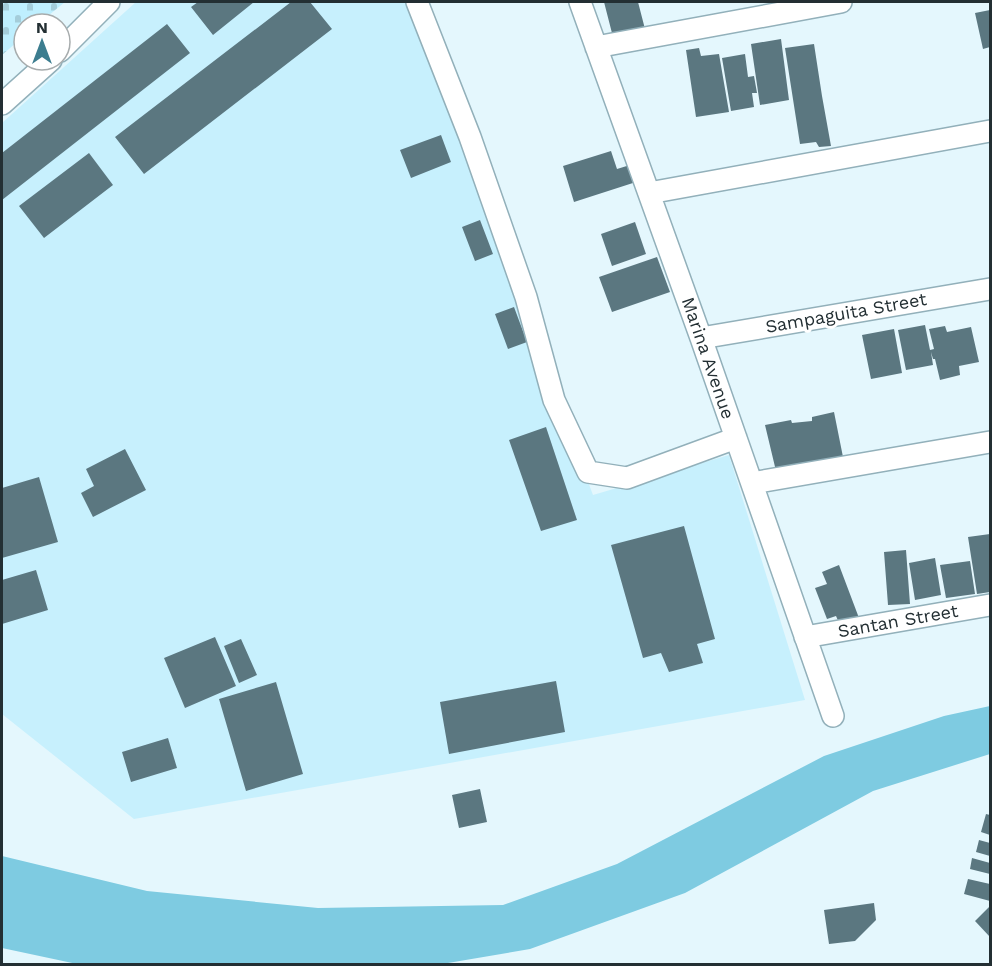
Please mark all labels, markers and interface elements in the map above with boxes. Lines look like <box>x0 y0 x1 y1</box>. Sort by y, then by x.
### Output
north arrow <box>12 12 72 72</box>
text: N <box>36 18 48 37</box>
street label: Sampaguita Street <box>764 288 929 337</box>
street label: Marina Avenue <box>678 294 739 422</box>
street label: Santan Street <box>836 600 960 641</box>

